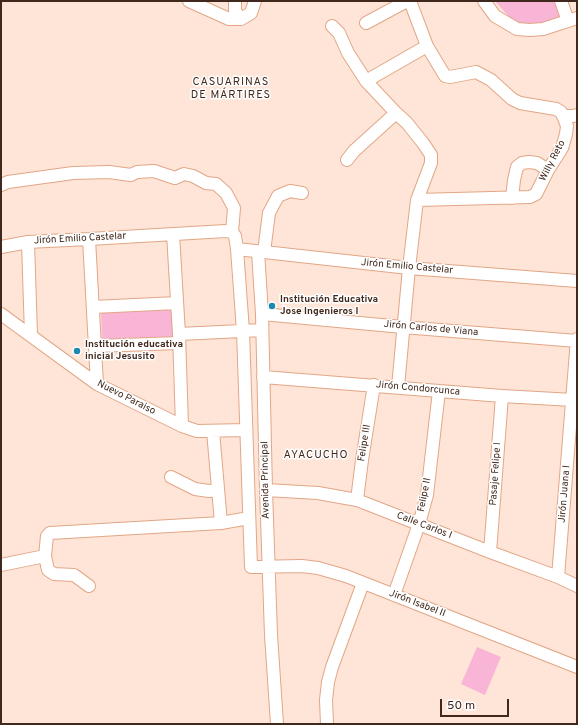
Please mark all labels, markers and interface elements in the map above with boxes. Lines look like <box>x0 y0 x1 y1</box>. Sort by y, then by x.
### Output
district label: CASUARINAS DE MÁRTIRES <box>191 76 271 102</box>
street label: Willy Reto <box>537 138 569 184</box>
street label: Jirón Emilio Castelar <box>33 231 127 247</box>
street label: Jirón Emilio Castelar <box>360 257 454 277</box>
place label: Institución Educativa Jose Ingenieros I <box>280 294 378 318</box>
marker: Institución Educativa Jose Ingenieros I <box>267 301 277 311</box>
street label: Jirón Carlos de Viana <box>383 319 479 339</box>
place label: Institución educativa inicial Jesusito <box>85 339 183 362</box>
marker: Institución educativa inicial Jesusito <box>72 346 82 356</box>
street label: Nuevo Paraiso <box>95 378 157 418</box>
street label: Jirón Condorcunca <box>375 379 461 399</box>
street label: Felipe III <box>356 424 374 462</box>
street label: Avenida Principal <box>259 441 273 519</box>
street label: Pasaje Felipe I <box>488 442 504 506</box>
district label: AYACUCHO <box>284 449 348 463</box>
street label: Jirón Juana I <box>557 465 573 523</box>
street label: Felipe II <box>416 477 434 513</box>
street label: Calle Carlos I <box>395 510 453 542</box>
street label: Jirón Isabel II <box>387 588 447 620</box>
scale bar <box>442 691 511 717</box>
text: 50 m <box>447 698 475 714</box>

